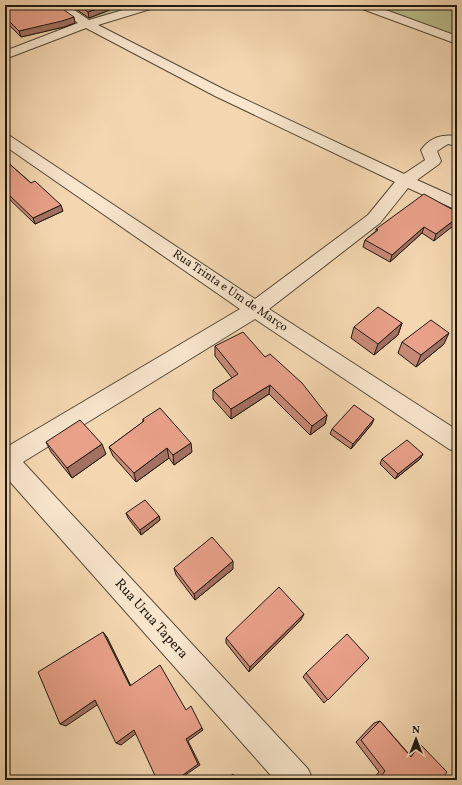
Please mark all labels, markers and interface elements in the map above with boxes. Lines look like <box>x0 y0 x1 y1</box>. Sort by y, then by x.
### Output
street label: Rua Trinta e Um de Março <box>169 246 291 336</box>
street label: Rua Urua Tapera <box>110 575 192 663</box>
north arrow <box>396 719 436 759</box>
text: N <box>412 723 420 738</box>

